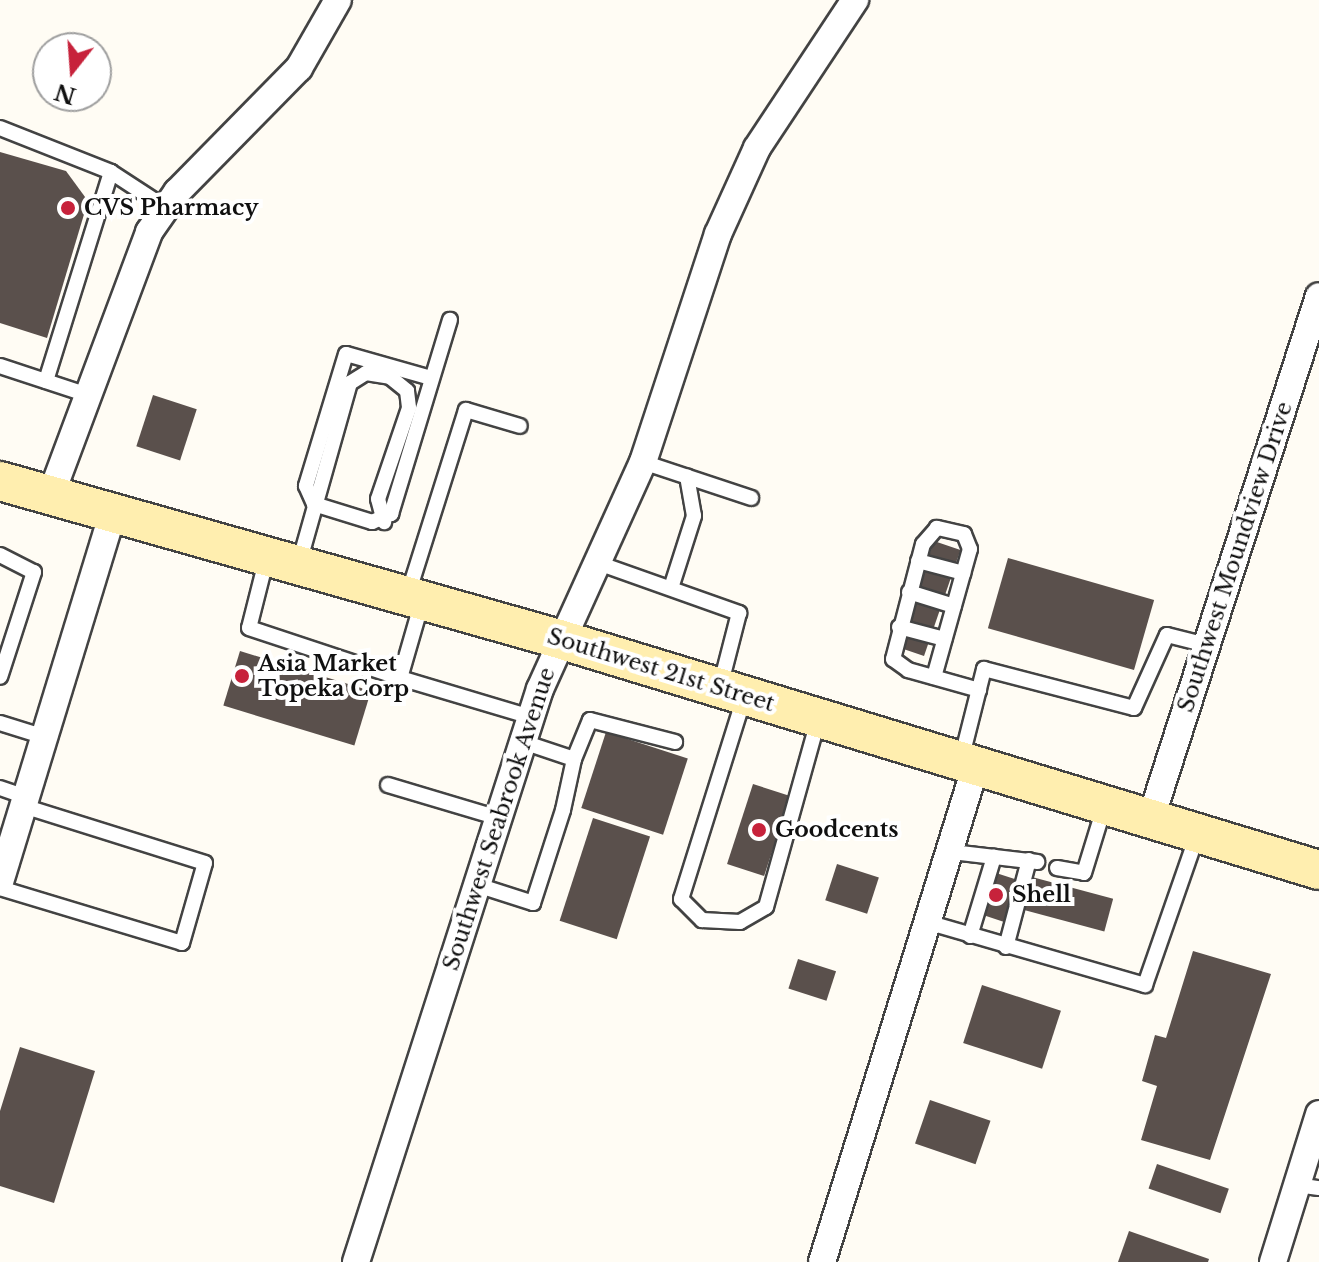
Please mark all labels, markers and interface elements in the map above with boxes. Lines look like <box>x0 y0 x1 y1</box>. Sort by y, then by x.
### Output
north arrow <box>32 32 112 112</box>
text: N <box>52 78 79 109</box>
place label: CVS Pharmacy <box>84 195 259 221</box>
marker: CVS Pharmacy <box>59 199 77 217</box>
street label: Southwest Moundview Drive <box>1172 398 1298 716</box>
street label: Southwest 21st Street <box>544 623 778 717</box>
place label: Asia Market Topeka Corp <box>258 650 409 702</box>
street label: Southwest Seabrook Avenue <box>437 664 561 974</box>
marker: Asia Market Topeka Corp <box>233 667 251 685</box>
place label: Goodcents <box>775 817 899 843</box>
marker: Goodcents <box>750 821 768 839</box>
place label: Shell <box>1012 882 1071 908</box>
marker: Shell <box>987 886 1005 904</box>

